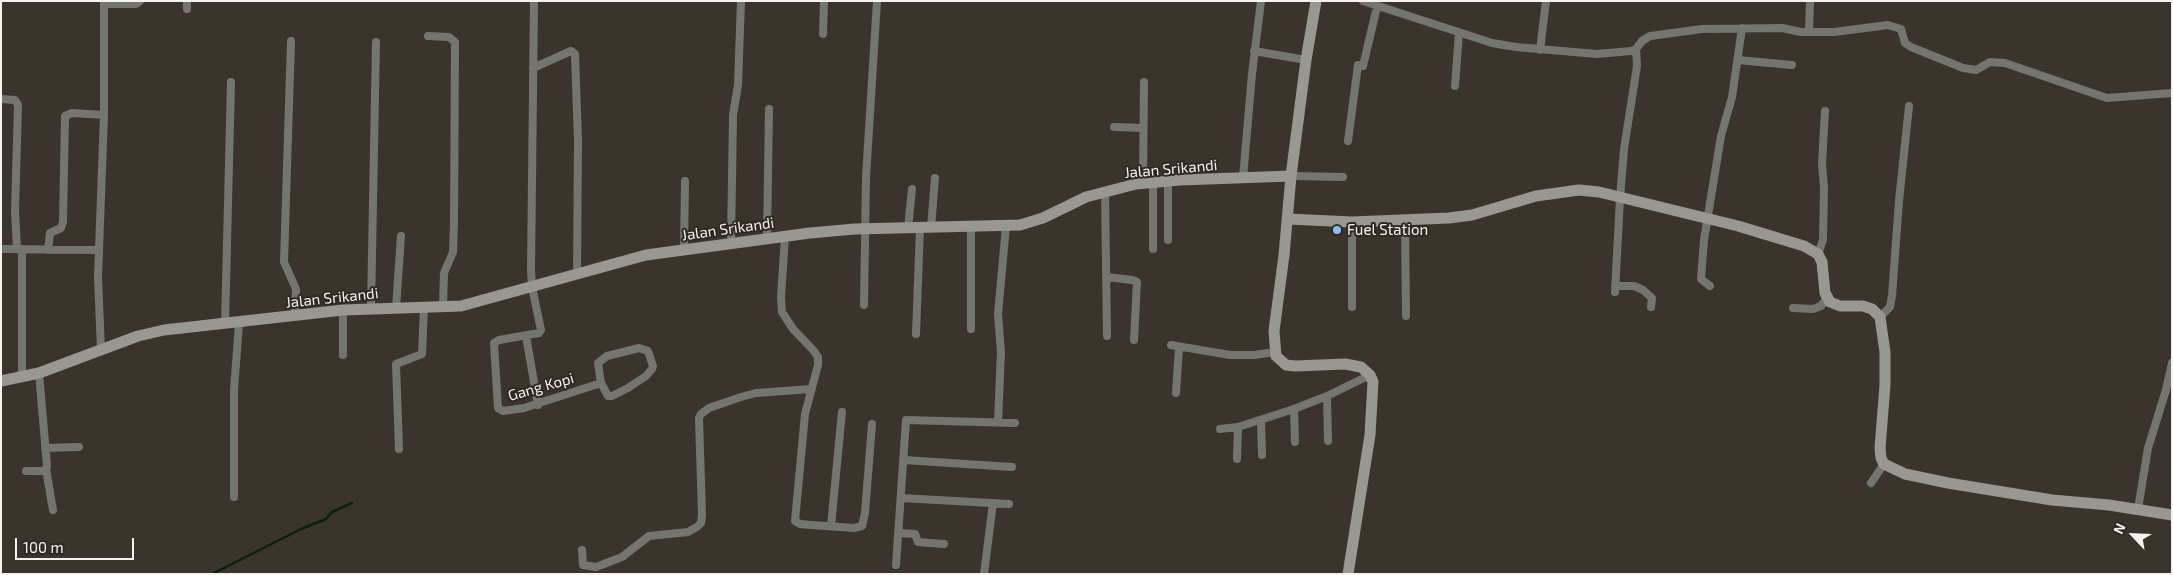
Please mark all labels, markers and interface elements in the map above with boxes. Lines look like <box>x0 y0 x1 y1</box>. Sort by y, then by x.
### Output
street label: Jalan Srikandi <box>1124 156 1218 182</box>
street label: Jalan Srikandi <box>681 214 775 244</box>
place label: Fuel Station <box>1347 221 1428 239</box>
marker: Fuel Station <box>1331 224 1343 236</box>
street label: Jalan Srikandi <box>285 284 379 312</box>
street label: Gang Kopi <box>506 369 576 405</box>
north arrow <box>2108 510 2158 560</box>
text: N <box>2109 520 2129 537</box>
scale bar <box>18 528 136 560</box>
text: 100 m <box>23 538 64 556</box>

